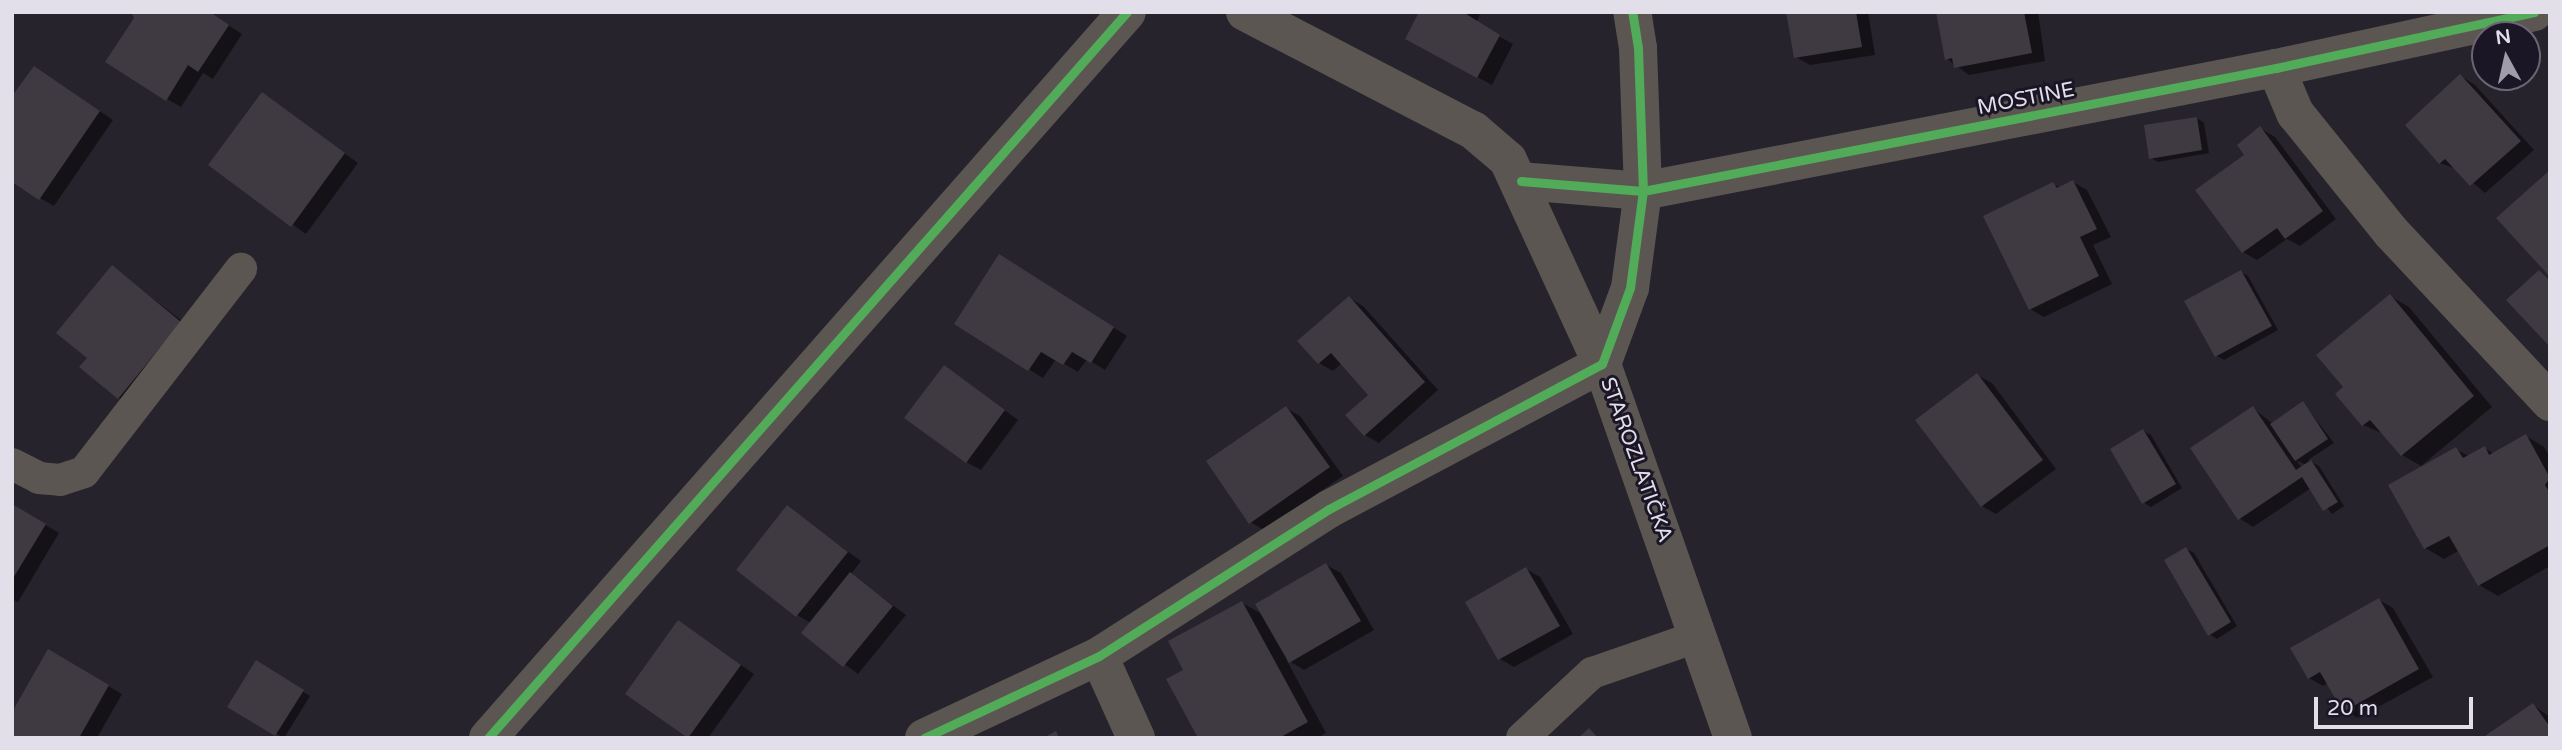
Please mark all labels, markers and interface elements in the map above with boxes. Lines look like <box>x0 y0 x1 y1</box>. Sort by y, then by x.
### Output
north arrow <box>2471 21 2541 91</box>
text: N <box>2494 25 2512 49</box>
street label: MOSTINE <box>1975 77 2077 121</box>
street label: STAROZLATIČKA <box>1595 374 1677 546</box>
scale bar <box>2317 684 2476 728</box>
text: 20 m <box>2327 696 2378 721</box>

